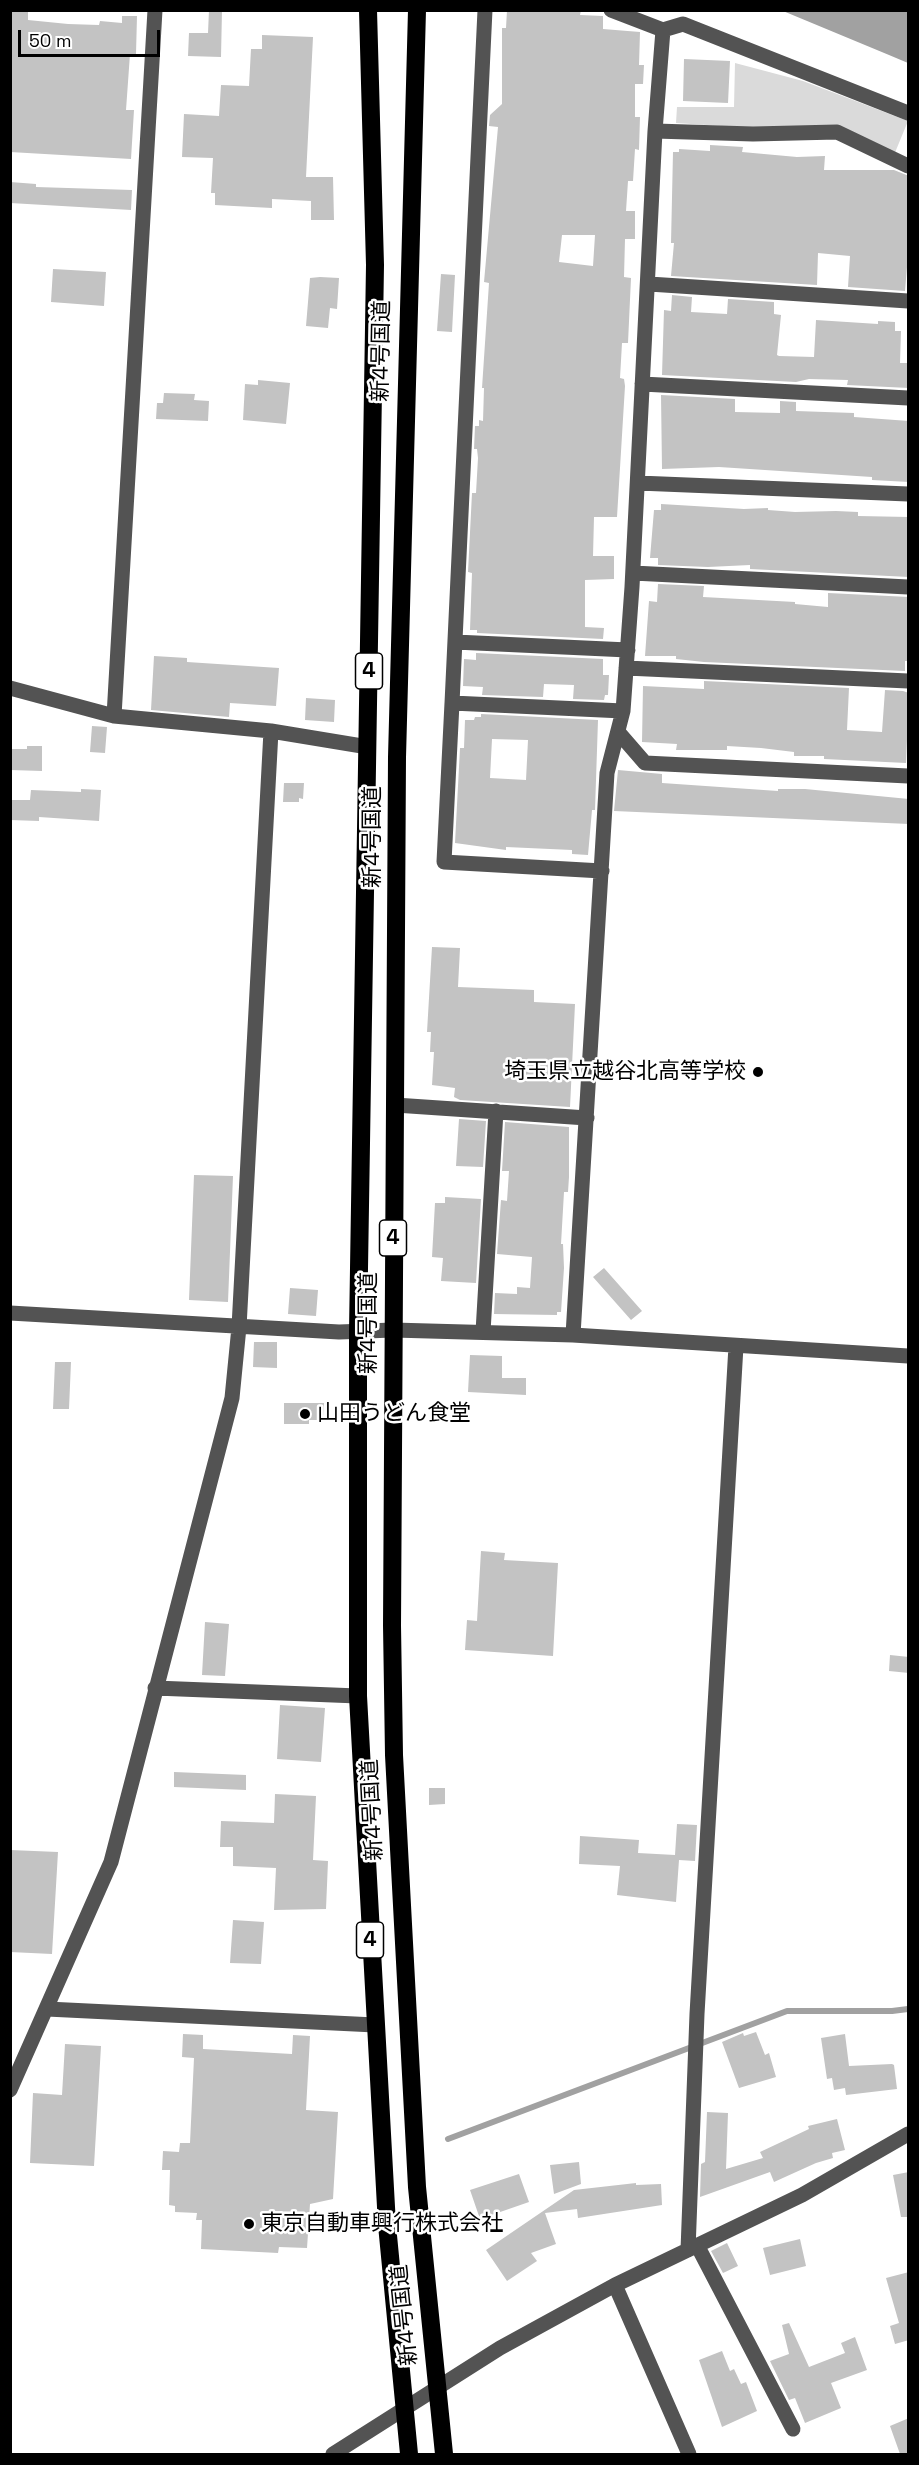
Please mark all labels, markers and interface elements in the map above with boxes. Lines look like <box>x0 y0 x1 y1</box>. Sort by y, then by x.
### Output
scale bar <box>21 18 164 56</box>
text: 50 m <box>29 29 71 52</box>
street label: 新4号国道 <box>368 300 396 402</box>
road number: 4 <box>356 653 382 689</box>
street label: 新4号国道 <box>360 786 386 888</box>
place label: 埼玉県立越谷北高等学校 <box>504 1059 746 1085</box>
marker: 埼玉県立越谷北高等学校 <box>751 1065 765 1079</box>
road number: 4 <box>380 1220 406 1256</box>
street label: 新4号国道 <box>356 1272 382 1374</box>
place label: 山田うどん食堂 <box>317 1401 471 1427</box>
marker: 山田うどん食堂 <box>298 1407 312 1421</box>
street label: 新4号国道 <box>357 1759 389 1861</box>
road number: 4 <box>356 1922 384 1958</box>
place label: 東京自動車興行株式会社 <box>261 2211 503 2237</box>
marker: 東京自動車興行株式会社 <box>242 2217 256 2231</box>
street label: 新4号国道 <box>387 2263 423 2367</box>

